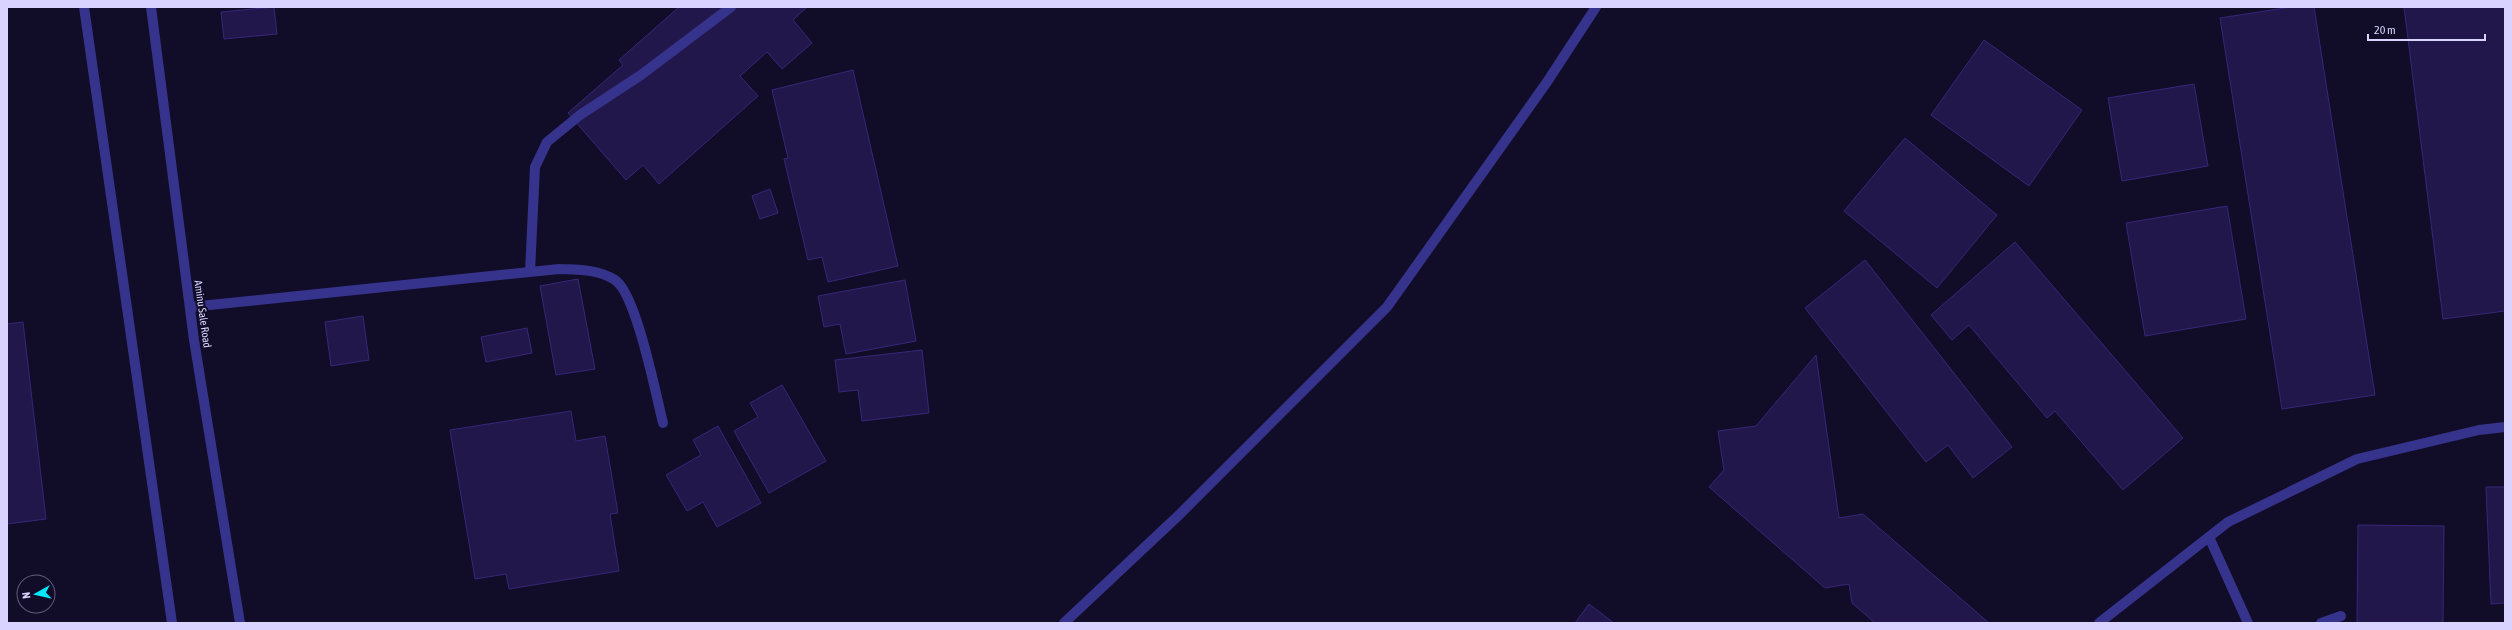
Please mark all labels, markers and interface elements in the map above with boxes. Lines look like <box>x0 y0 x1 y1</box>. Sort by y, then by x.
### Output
scale bar <box>2368 16 2485 42</box>
text: 20 m <box>2374 23 2396 37</box>
street label: Aminu Sale Road <box>192 279 214 349</box>
north arrow <box>16 574 56 614</box>
text: N <box>20 591 32 599</box>

